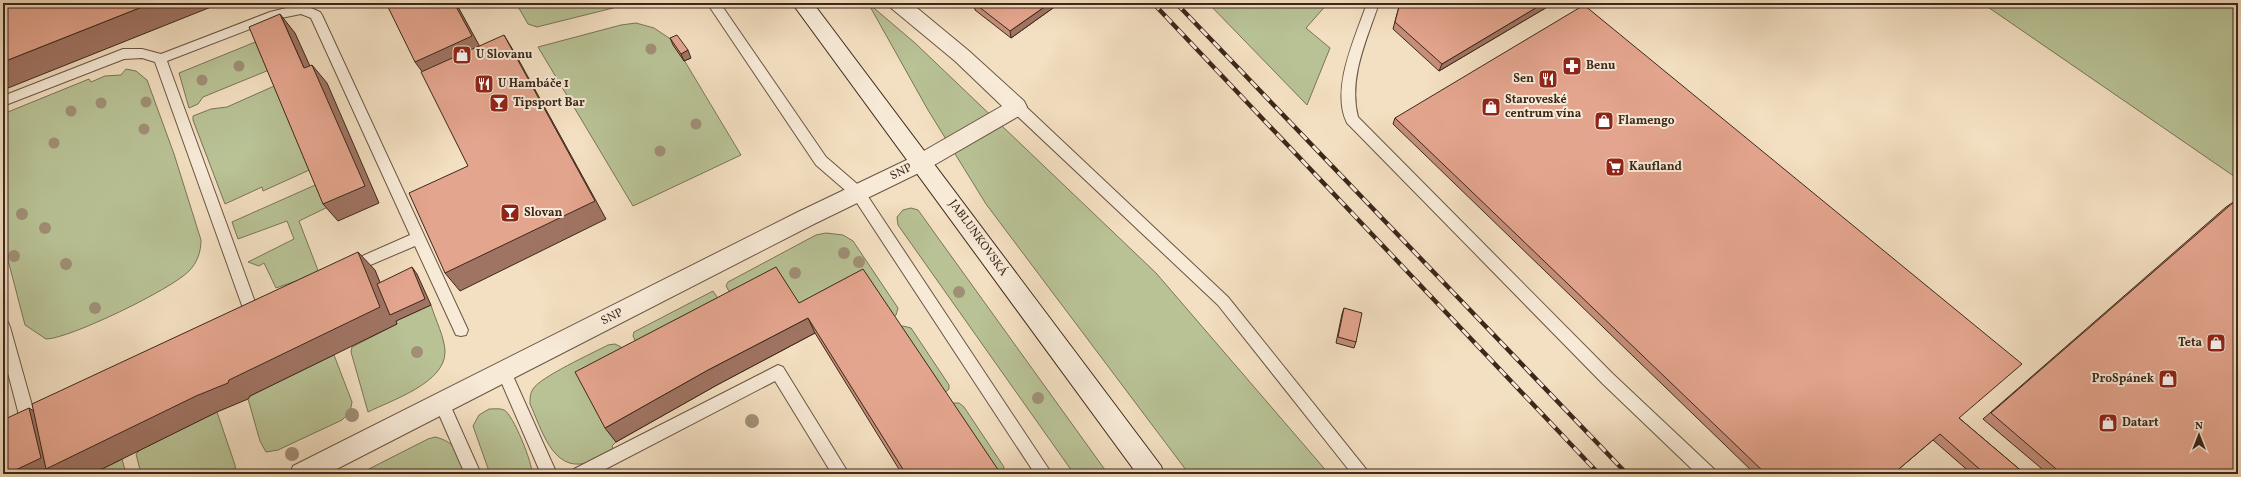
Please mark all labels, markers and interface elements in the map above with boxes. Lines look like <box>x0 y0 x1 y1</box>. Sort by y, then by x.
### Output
shop icon: U Slovanu <box>451 44 473 66</box>
place label: U Slovanu <box>476 47 533 63</box>
pharmacy icon: Benu <box>1561 55 1583 77</box>
place label: Benu <box>1586 58 1616 74</box>
restaurant icon: Sen <box>1537 68 1559 90</box>
place label: Sen <box>1513 71 1534 87</box>
restaurant icon: U Hambáče 1 <box>473 73 495 95</box>
place label: U Hambáče 1 <box>498 76 569 92</box>
bar icon: Tipsport Bar <box>488 92 510 114</box>
place label: Staroveské centrum vína <box>1505 92 1582 122</box>
place label: Tipsport Bar <box>513 95 585 111</box>
shop icon: Staroveské centrum vína <box>1480 96 1502 118</box>
shop icon: Flamengo <box>1593 110 1615 132</box>
place label: Flamengo <box>1618 113 1675 129</box>
supermarket icon: Kaufland <box>1604 156 1626 178</box>
place label: Kaufland <box>1629 159 1682 175</box>
street label: SNP <box>887 160 915 184</box>
street label: JABLUNKOVSKÁ <box>945 196 1012 280</box>
bar icon: Slovan <box>499 202 521 224</box>
place label: Slovan <box>524 205 563 221</box>
street label: SNP <box>598 305 626 329</box>
shop icon: Teta <box>2205 332 2227 354</box>
place label: Teta <box>2178 335 2202 351</box>
shop icon: ProSpánek <box>2157 368 2179 390</box>
place label: ProSpánek <box>2092 371 2155 387</box>
shop icon: Datart <box>2097 412 2119 434</box>
place label: Datart <box>2122 415 2159 431</box>
north arrow <box>2179 415 2219 455</box>
text: N <box>2195 419 2203 434</box>

